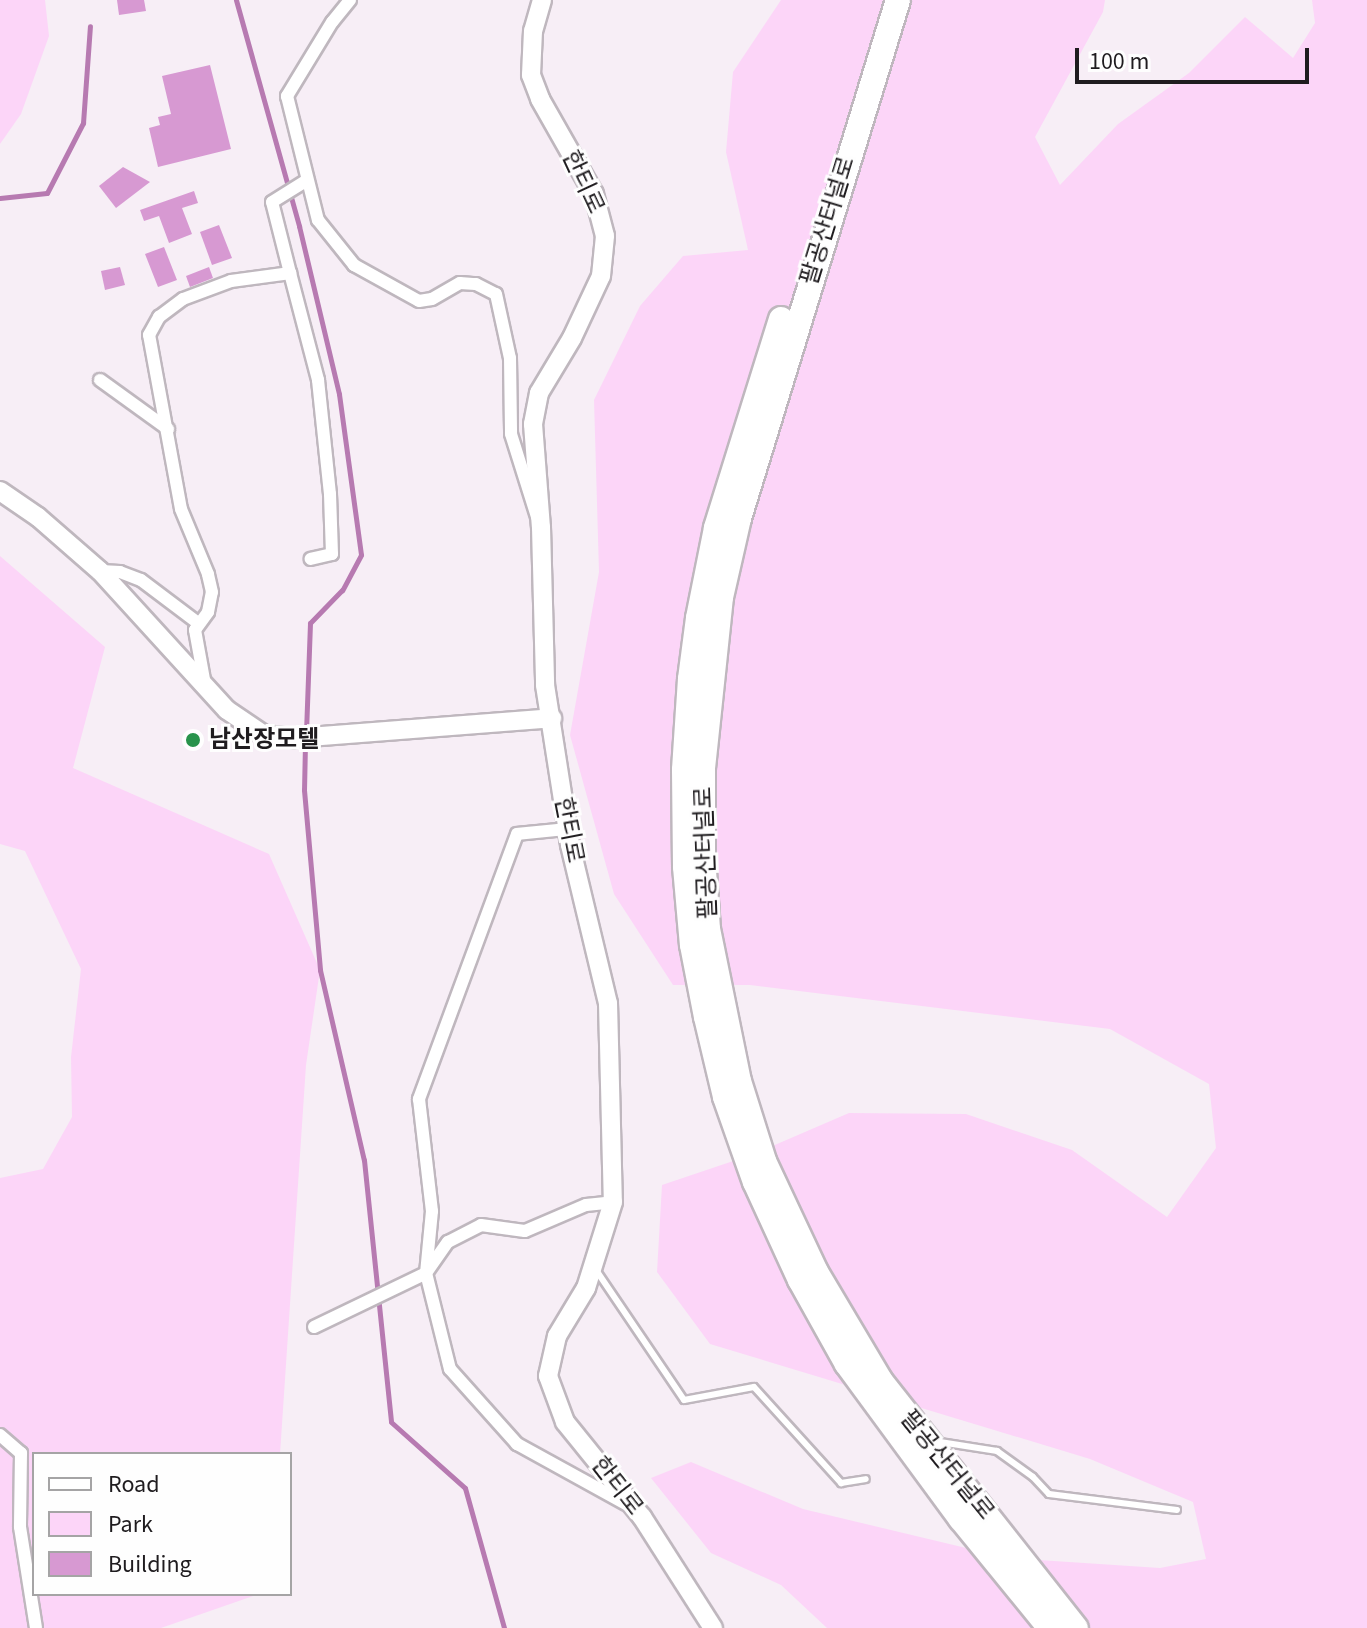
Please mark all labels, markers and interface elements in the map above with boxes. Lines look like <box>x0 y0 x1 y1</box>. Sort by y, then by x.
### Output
scale bar <box>1079 32 1313 82</box>
text: 100 m <box>1089 44 1149 79</box>
street label: 한티로 <box>556 146 610 218</box>
street label: 팔공산터널로 <box>795 153 861 289</box>
place label: 남산장모텔 <box>209 726 319 754</box>
marker: 남산장모텔 <box>184 731 202 749</box>
street label: 팔공산터널로 <box>689 786 723 920</box>
street label: 한티로 <box>549 795 589 865</box>
street label: 팔공산터널로 <box>894 1404 1000 1526</box>
street label: 한티로 <box>585 1451 649 1521</box>
legend <box>32 1452 292 1596</box>
text: Road <box>108 1467 160 1502</box>
text: Park <box>108 1507 153 1542</box>
text: Building <box>108 1547 192 1582</box>

